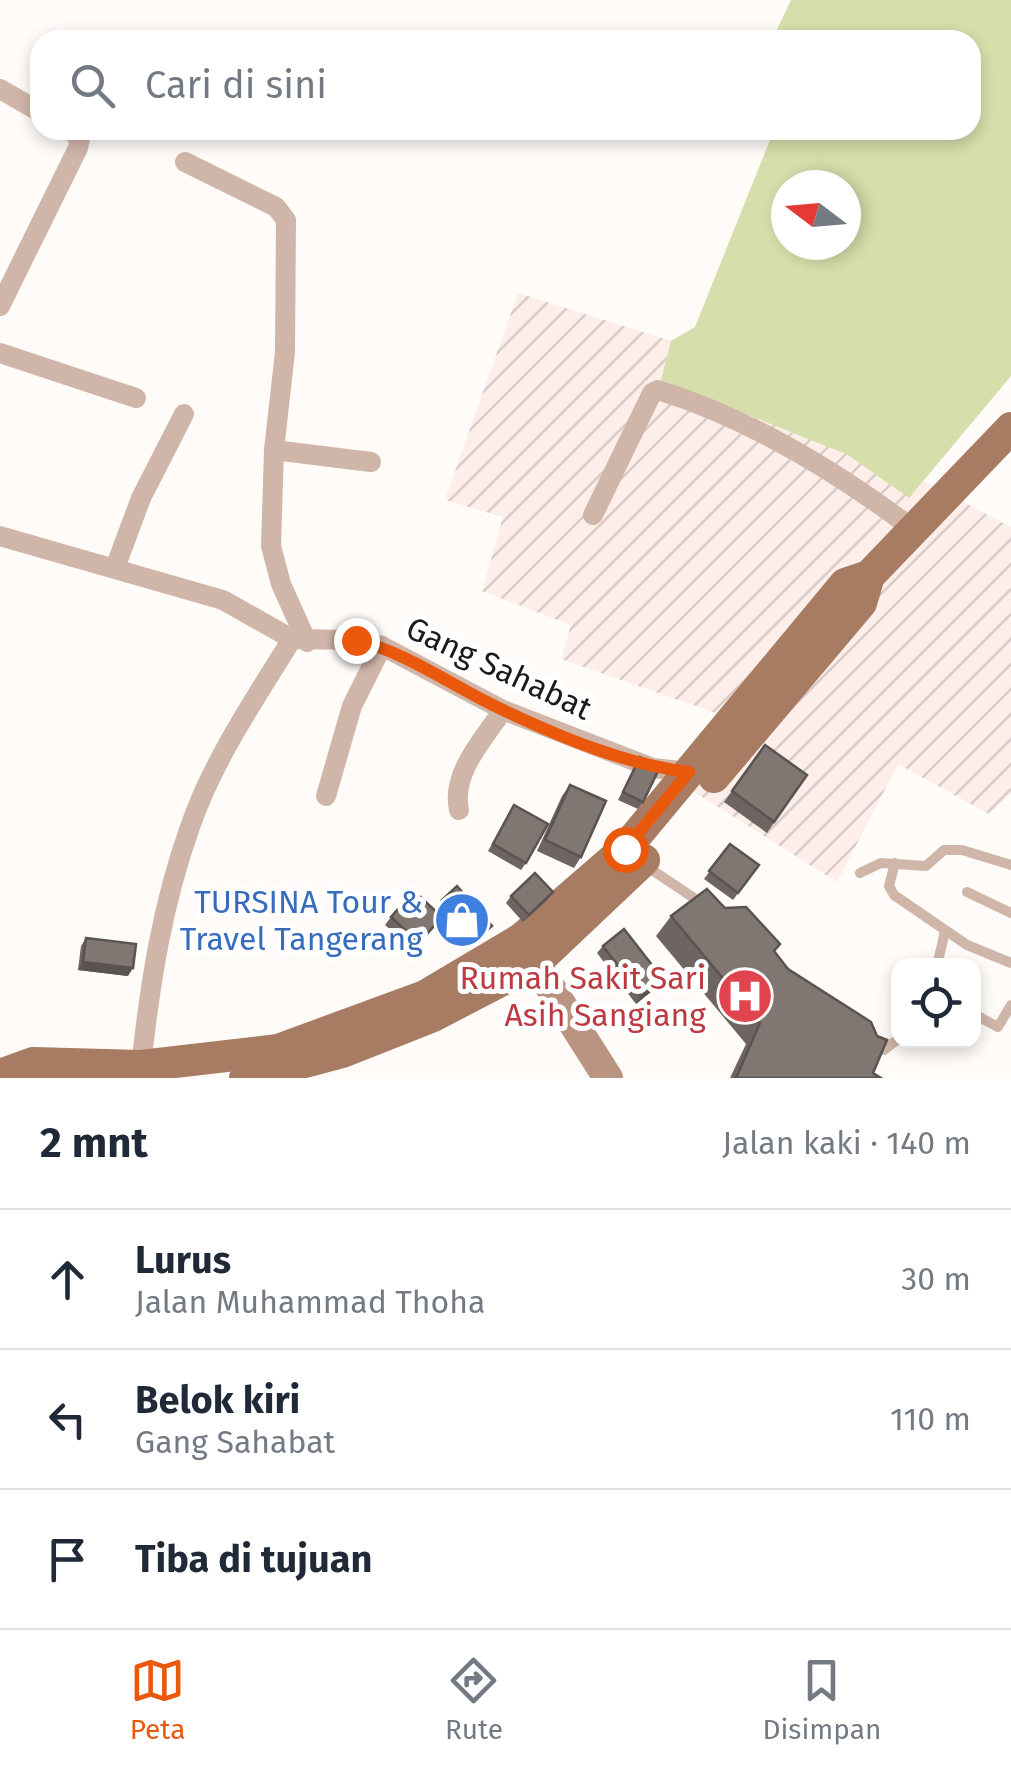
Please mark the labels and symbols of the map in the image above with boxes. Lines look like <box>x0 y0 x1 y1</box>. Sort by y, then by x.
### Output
north arrow <box>771 170 861 260</box>
street label: Gang Sahabat <box>400 608 598 728</box>
route end <box>334 618 380 664</box>
route start <box>603 827 649 873</box>
place label: TURSINA Tour & Travel Tangerang <box>180 883 423 958</box>
shop icon: TURSINA Tour & Travel Tangerang <box>432 890 492 950</box>
place label: Rumah Sakit Sari Asih Sangiang <box>459 959 706 1034</box>
hospital icon: Rumah Sakit Sari Asih Sangiang <box>715 966 775 1026</box>

